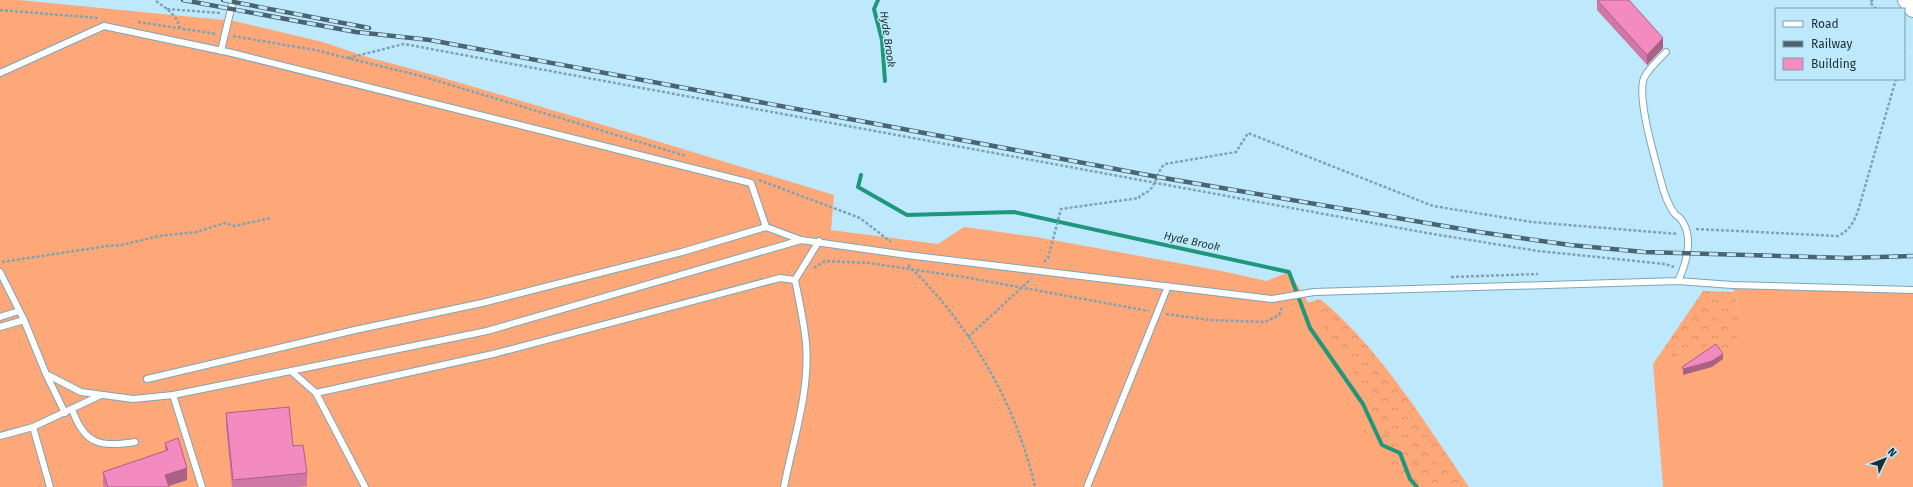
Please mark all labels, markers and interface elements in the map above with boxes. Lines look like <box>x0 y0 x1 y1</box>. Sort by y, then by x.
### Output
legend <box>1775 8 1905 80</box>
water label: Hyde Brook <box>877 10 898 68</box>
text: Road <box>1811 17 1839 31</box>
text: Railway <box>1811 37 1852 51</box>
text: Building <box>1811 57 1857 71</box>
water label: Hyde Brook <box>1163 229 1221 254</box>
north arrow <box>1865 439 1905 479</box>
text: N <box>1885 445 1899 460</box>

